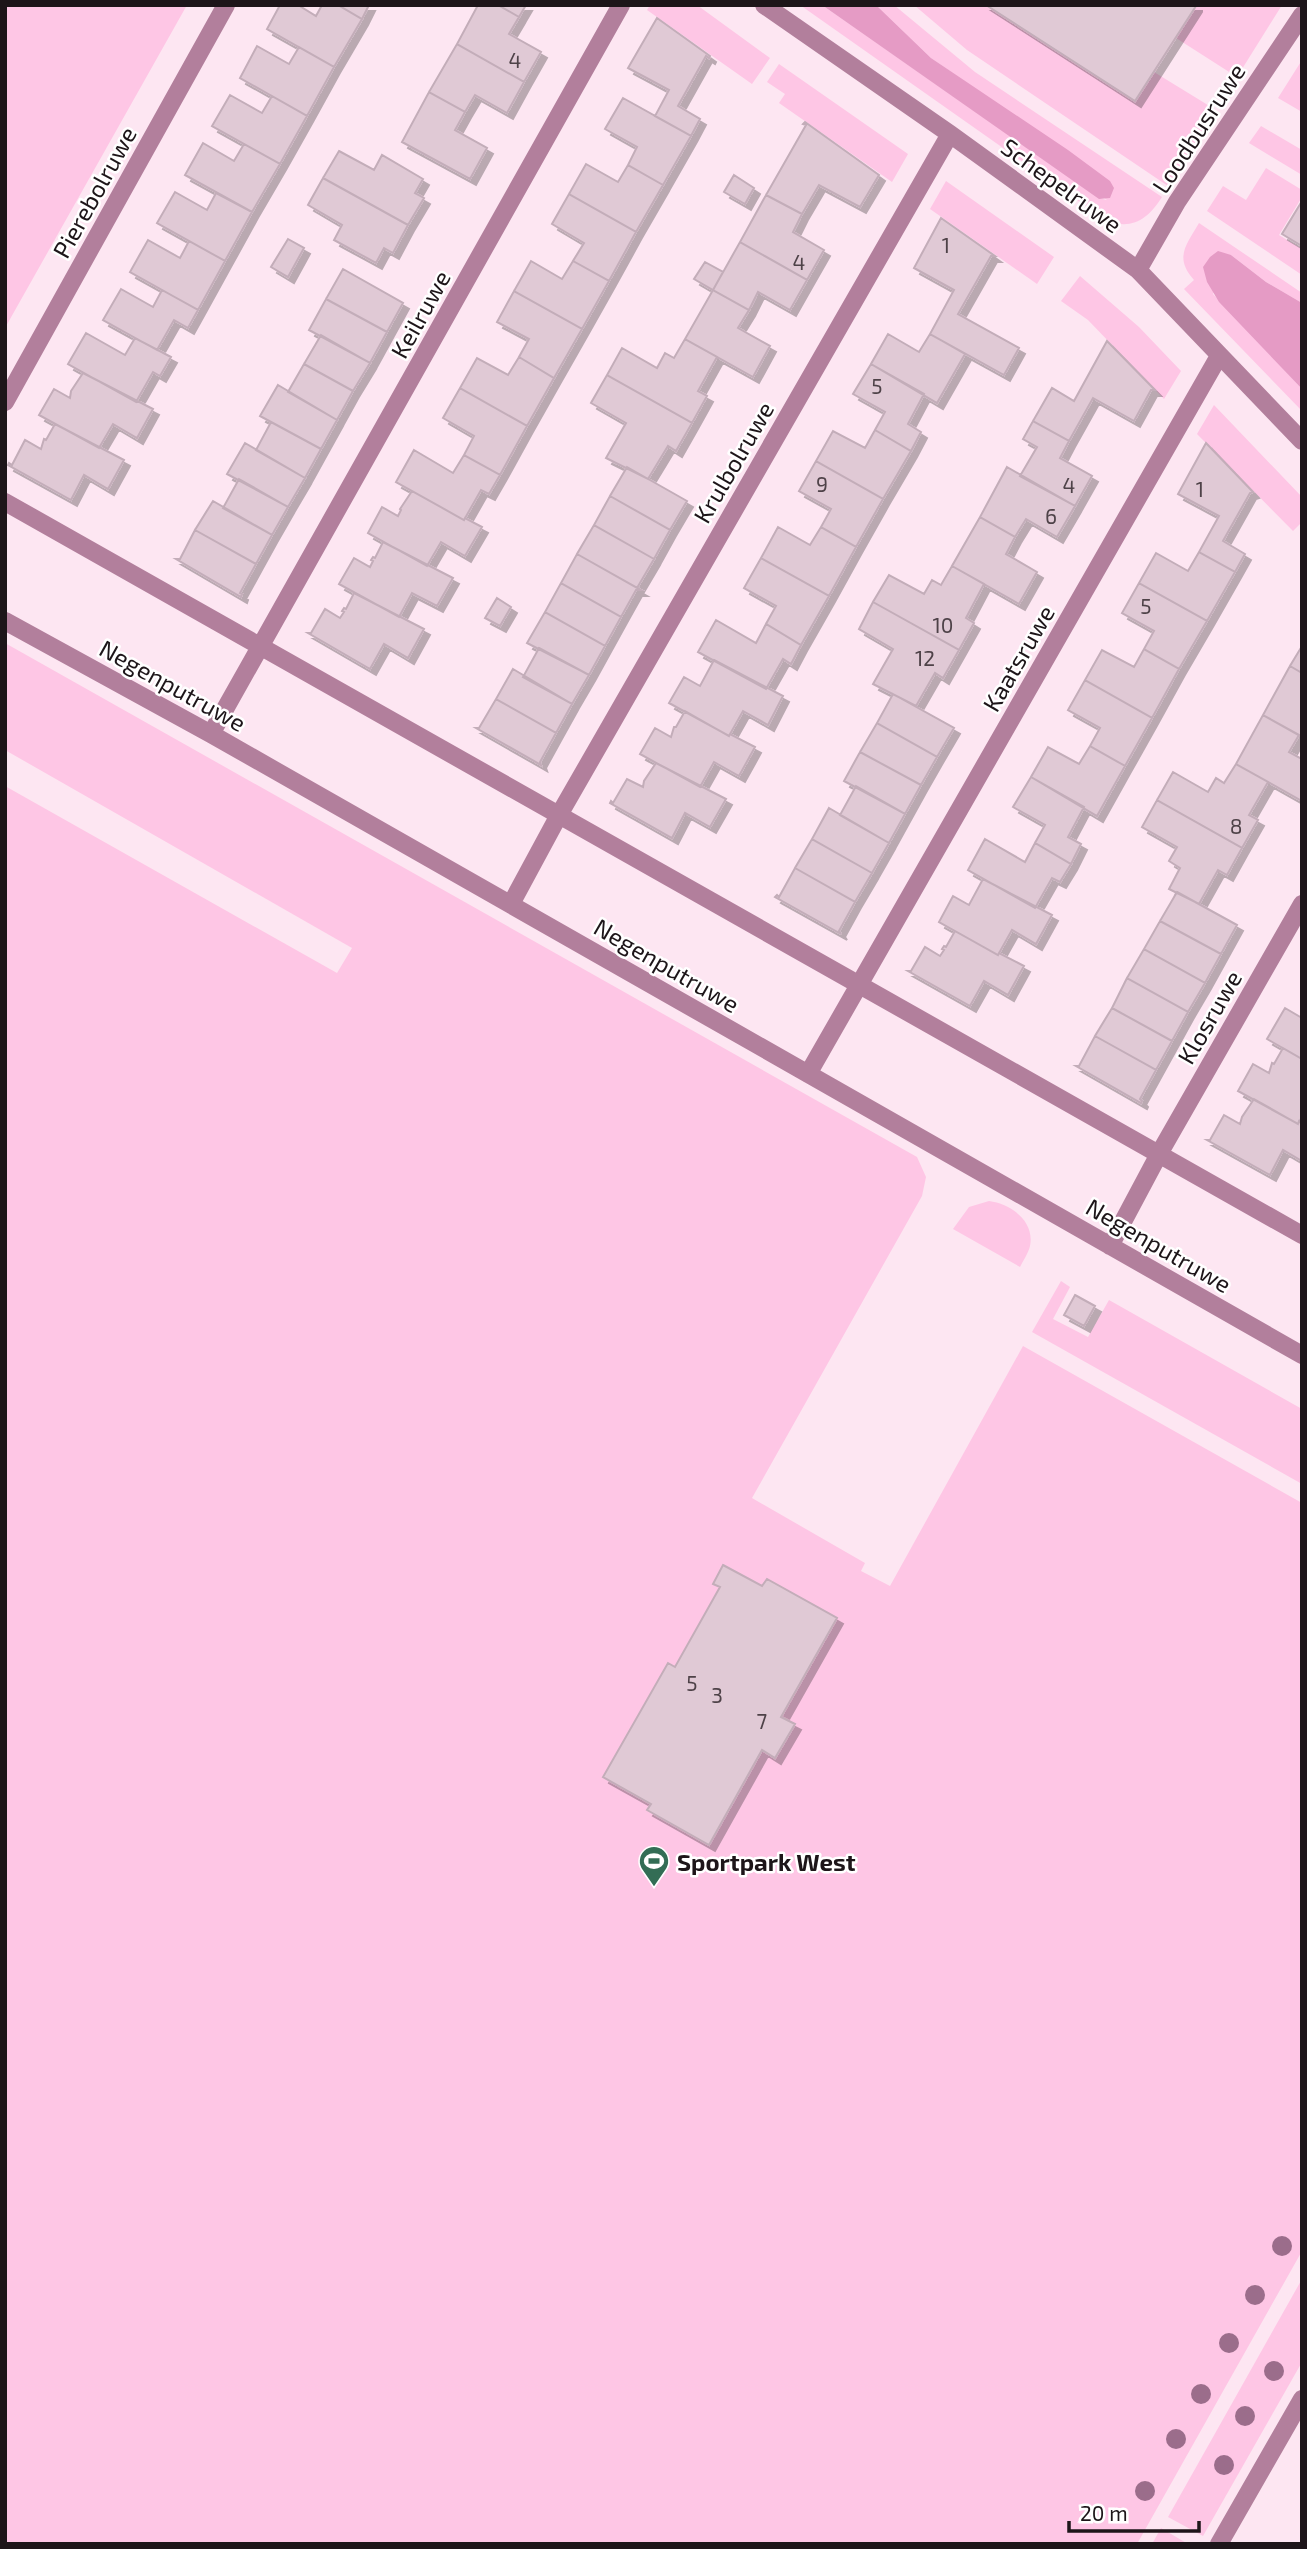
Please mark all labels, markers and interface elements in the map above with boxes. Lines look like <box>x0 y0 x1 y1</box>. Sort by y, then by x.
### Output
house number: 4 <box>509 47 521 72</box>
street label: Loodbusruwe <box>1145 58 1251 198</box>
street label: Pierebolruwe <box>46 121 142 263</box>
street label: Schepelruwe <box>996 132 1128 238</box>
house number: 1 <box>942 232 950 257</box>
house number: 4 <box>793 249 805 274</box>
street label: Keilruwe <box>384 265 456 363</box>
house number: 5 <box>871 373 883 398</box>
street label: Krulbolruwe <box>687 396 779 528</box>
house number: 9 <box>816 471 828 496</box>
house number: 4 <box>1063 472 1075 497</box>
house number: 1 <box>1196 476 1204 501</box>
house number: 6 <box>1045 503 1057 528</box>
house number: 5 <box>1140 593 1152 618</box>
street label: Kaatsruwe <box>976 600 1060 716</box>
house number: 10 <box>932 612 954 637</box>
street label: Negenputruwe <box>95 633 251 737</box>
house number: 12 <box>915 645 935 670</box>
house number: 8 <box>1230 813 1242 838</box>
street label: Negenputruwe <box>589 912 745 1018</box>
street label: Klosruwe <box>1171 965 1247 1069</box>
street label: Negenputruwe <box>1081 1192 1237 1298</box>
house number: 5 <box>686 1670 698 1695</box>
house number: 3 <box>711 1682 723 1707</box>
house number: 7 <box>757 1708 768 1733</box>
sports icon: Sportpark West <box>637 1844 671 1888</box>
place label: Sportpark West <box>677 1847 856 1876</box>
scale bar <box>1069 2490 1198 2534</box>
text: 20 m <box>1080 2500 1128 2525</box>

